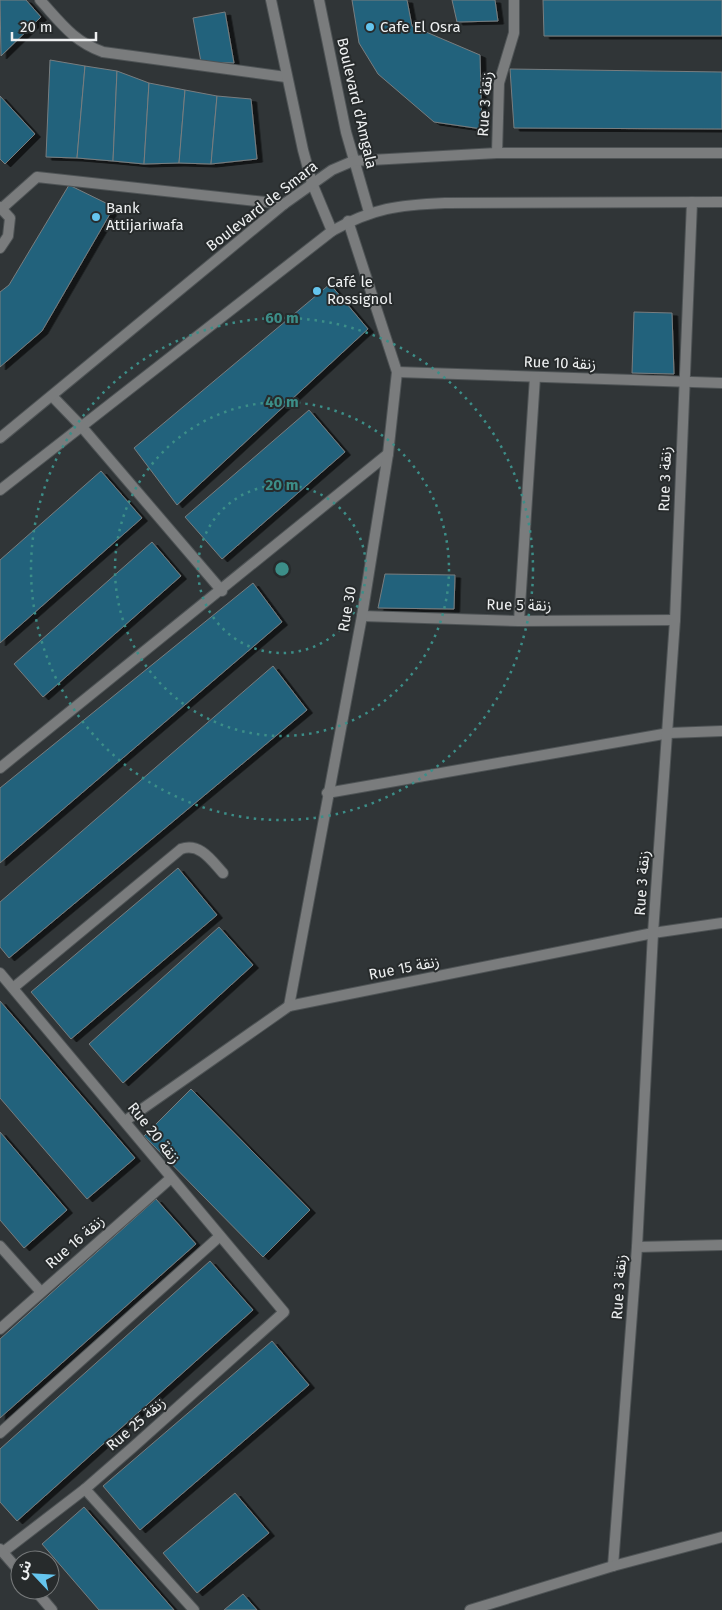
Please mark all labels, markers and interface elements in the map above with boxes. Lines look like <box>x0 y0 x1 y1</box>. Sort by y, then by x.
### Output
scale bar <box>12 10 96 42</box>
text: 20 m <box>20 18 53 36</box>
place label: Cafe El Osra <box>380 18 461 36</box>
marker: Cafe El Osra <box>364 21 376 33</box>
street label: Boulevard d'Amgala <box>333 36 381 170</box>
street label: Rue 3 زنقة <box>474 71 496 137</box>
street label: Boulevard de Smara <box>203 157 321 255</box>
place label: Bank Attijariwafa <box>106 199 184 234</box>
marker: Bank Attijariwafa <box>90 211 102 223</box>
place label: Café le Rossignol <box>327 273 393 308</box>
marker: Café le Rossignol <box>311 285 323 297</box>
text: 60 m <box>265 309 299 327</box>
street label: Rue 10 زنقة <box>523 353 597 373</box>
text: 40 m <box>265 393 299 411</box>
street label: Rue 3 زنقة <box>655 446 675 512</box>
text: 20 m <box>266 476 298 494</box>
centre of rings <box>273 560 291 578</box>
street label: Rue 30 <box>334 585 360 633</box>
street label: Rue 5 زنقة <box>486 595 552 615</box>
street label: Rue 3 زنقة <box>631 850 653 916</box>
street label: Rue 15 زنقة <box>367 952 441 984</box>
street label: Rue 20 زنقة <box>124 1099 184 1167</box>
street label: Rue 16 زنقة <box>42 1212 108 1272</box>
street label: Rue 3 زنقة <box>608 1254 630 1320</box>
street label: Rue 25 زنقة <box>103 1393 169 1455</box>
north arrow <box>10 1550 60 1600</box>
text: ش <box>12 1557 35 1582</box>

